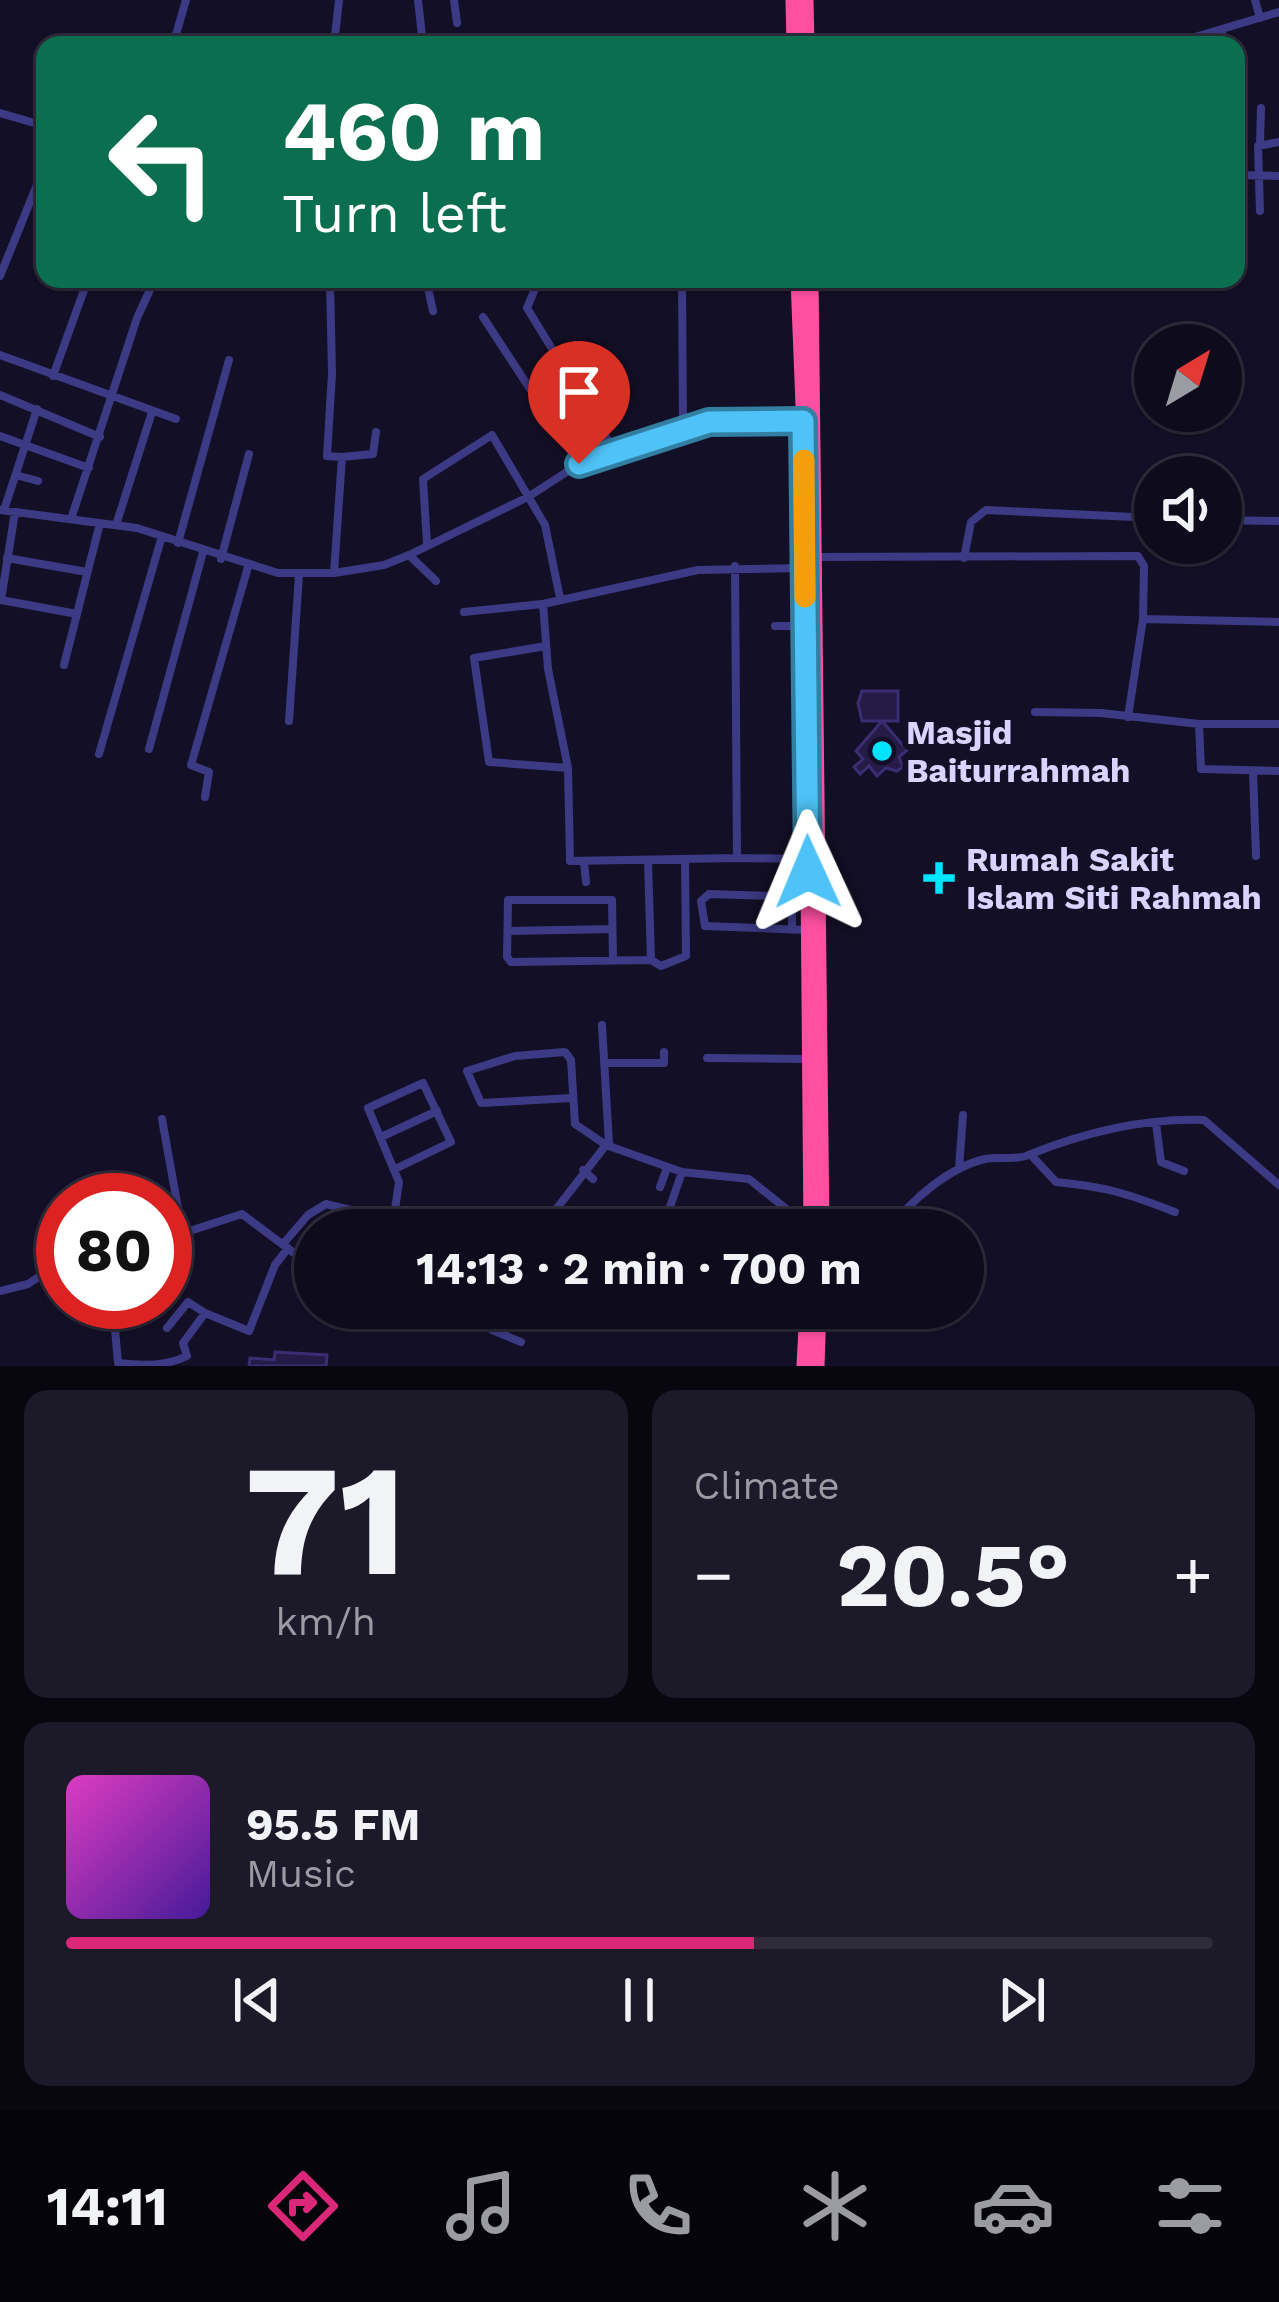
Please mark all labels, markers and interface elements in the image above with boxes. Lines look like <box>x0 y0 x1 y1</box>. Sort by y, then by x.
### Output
text: 460 m <box>282 82 545 180</box>
icon: left <box>84 84 240 240</box>
text: Turn left <box>282 182 507 245</box>
north arrow <box>1134 324 1242 432</box>
map controls <box>1134 324 1242 564</box>
pin <box>528 341 630 464</box>
icon: arrive <box>546 359 612 425</box>
button: sound <box>1134 456 1242 564</box>
place label: Masjid Baiturrahmah <box>906 713 1131 790</box>
marker: Masjid Baiturrahmah <box>869 738 895 764</box>
position arrow <box>745 809 871 935</box>
place label: Rumah Sakit Islam Siti Rahmah <box>966 840 1262 917</box>
marker: Rumah Sakit Islam Siti Rahmah <box>923 862 955 894</box>
speed limit sign: 80 <box>36 1173 192 1329</box>
text: 14:13 · 2 min · 700 m <box>416 1242 862 1295</box>
text: 71 <box>245 1429 407 1612</box>
text: Climate <box>694 1463 840 1508</box>
text: 20.5° <box>836 1522 1070 1628</box>
text: − <box>694 1537 733 1614</box>
text: + <box>1173 1537 1213 1614</box>
text: km/h <box>276 1599 376 1644</box>
text: 95.5 FM <box>246 1798 420 1851</box>
text: Music <box>246 1851 356 1896</box>
icon: previous <box>224 1967 290 2033</box>
icon: pause <box>606 1967 672 2033</box>
icon: next <box>989 1967 1055 2033</box>
icon: directions <box>261 2164 345 2248</box>
icon: music <box>439 2164 523 2248</box>
icon: phone <box>616 2164 700 2248</box>
icon: climate <box>793 2164 877 2248</box>
icon: car <box>971 2164 1055 2248</box>
icon: filters <box>1148 2164 1232 2248</box>
text: 14:11 <box>47 2175 168 2238</box>

